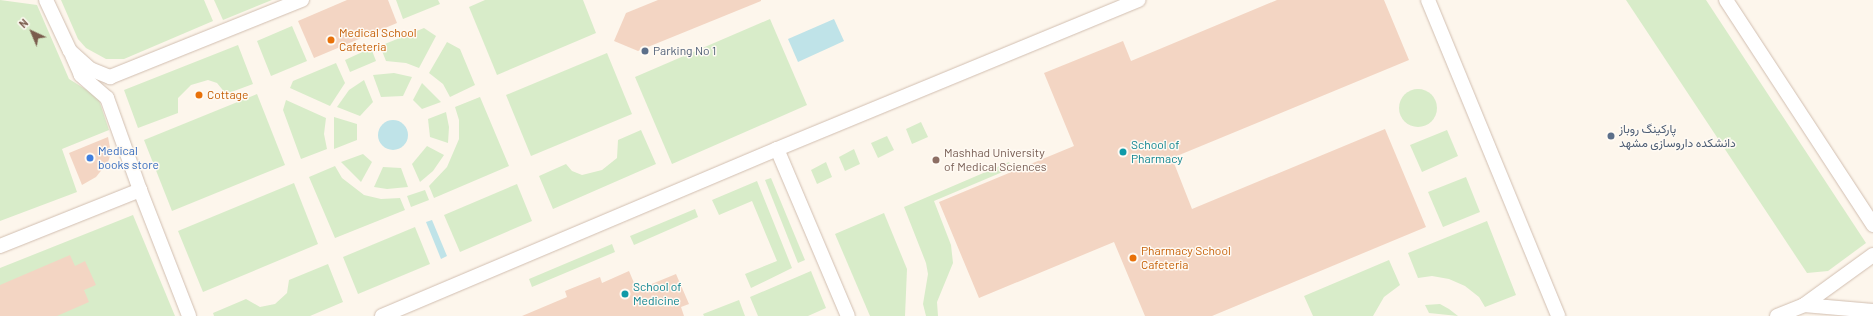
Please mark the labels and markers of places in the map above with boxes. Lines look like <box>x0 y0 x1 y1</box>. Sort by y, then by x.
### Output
place label: Medical School Cafeteria <box>339 26 417 54</box>
marker: Medical School Cafeteria <box>326 35 336 45</box>
place label: Parking No 1 <box>653 44 716 58</box>
marker: Parking No 1 <box>640 46 650 56</box>
place label: Cottage <box>207 88 248 102</box>
marker: Cottage <box>194 90 204 100</box>
place label: پارکینگ روباز دانشکده داروسازی مشهد <box>1619 122 1736 150</box>
marker: پارکینگ روباز دانشکده داروسازی مشهد <box>1606 131 1616 141</box>
place label: School of Pharmacy <box>1131 138 1183 166</box>
place label: Medical books store <box>98 144 159 172</box>
place label: Mashhad University of Medical Sciences <box>944 146 1047 174</box>
marker: School of Pharmacy <box>1118 147 1128 157</box>
marker: Medical books store <box>85 153 95 163</box>
marker: Mashhad University of Medical Sciences <box>931 155 941 165</box>
place label: Pharmacy School Cafeteria <box>1141 244 1231 272</box>
marker: Pharmacy School Cafeteria <box>1128 253 1138 263</box>
place label: School of Medicine <box>633 280 682 308</box>
marker: School of Medicine <box>620 289 630 299</box>

